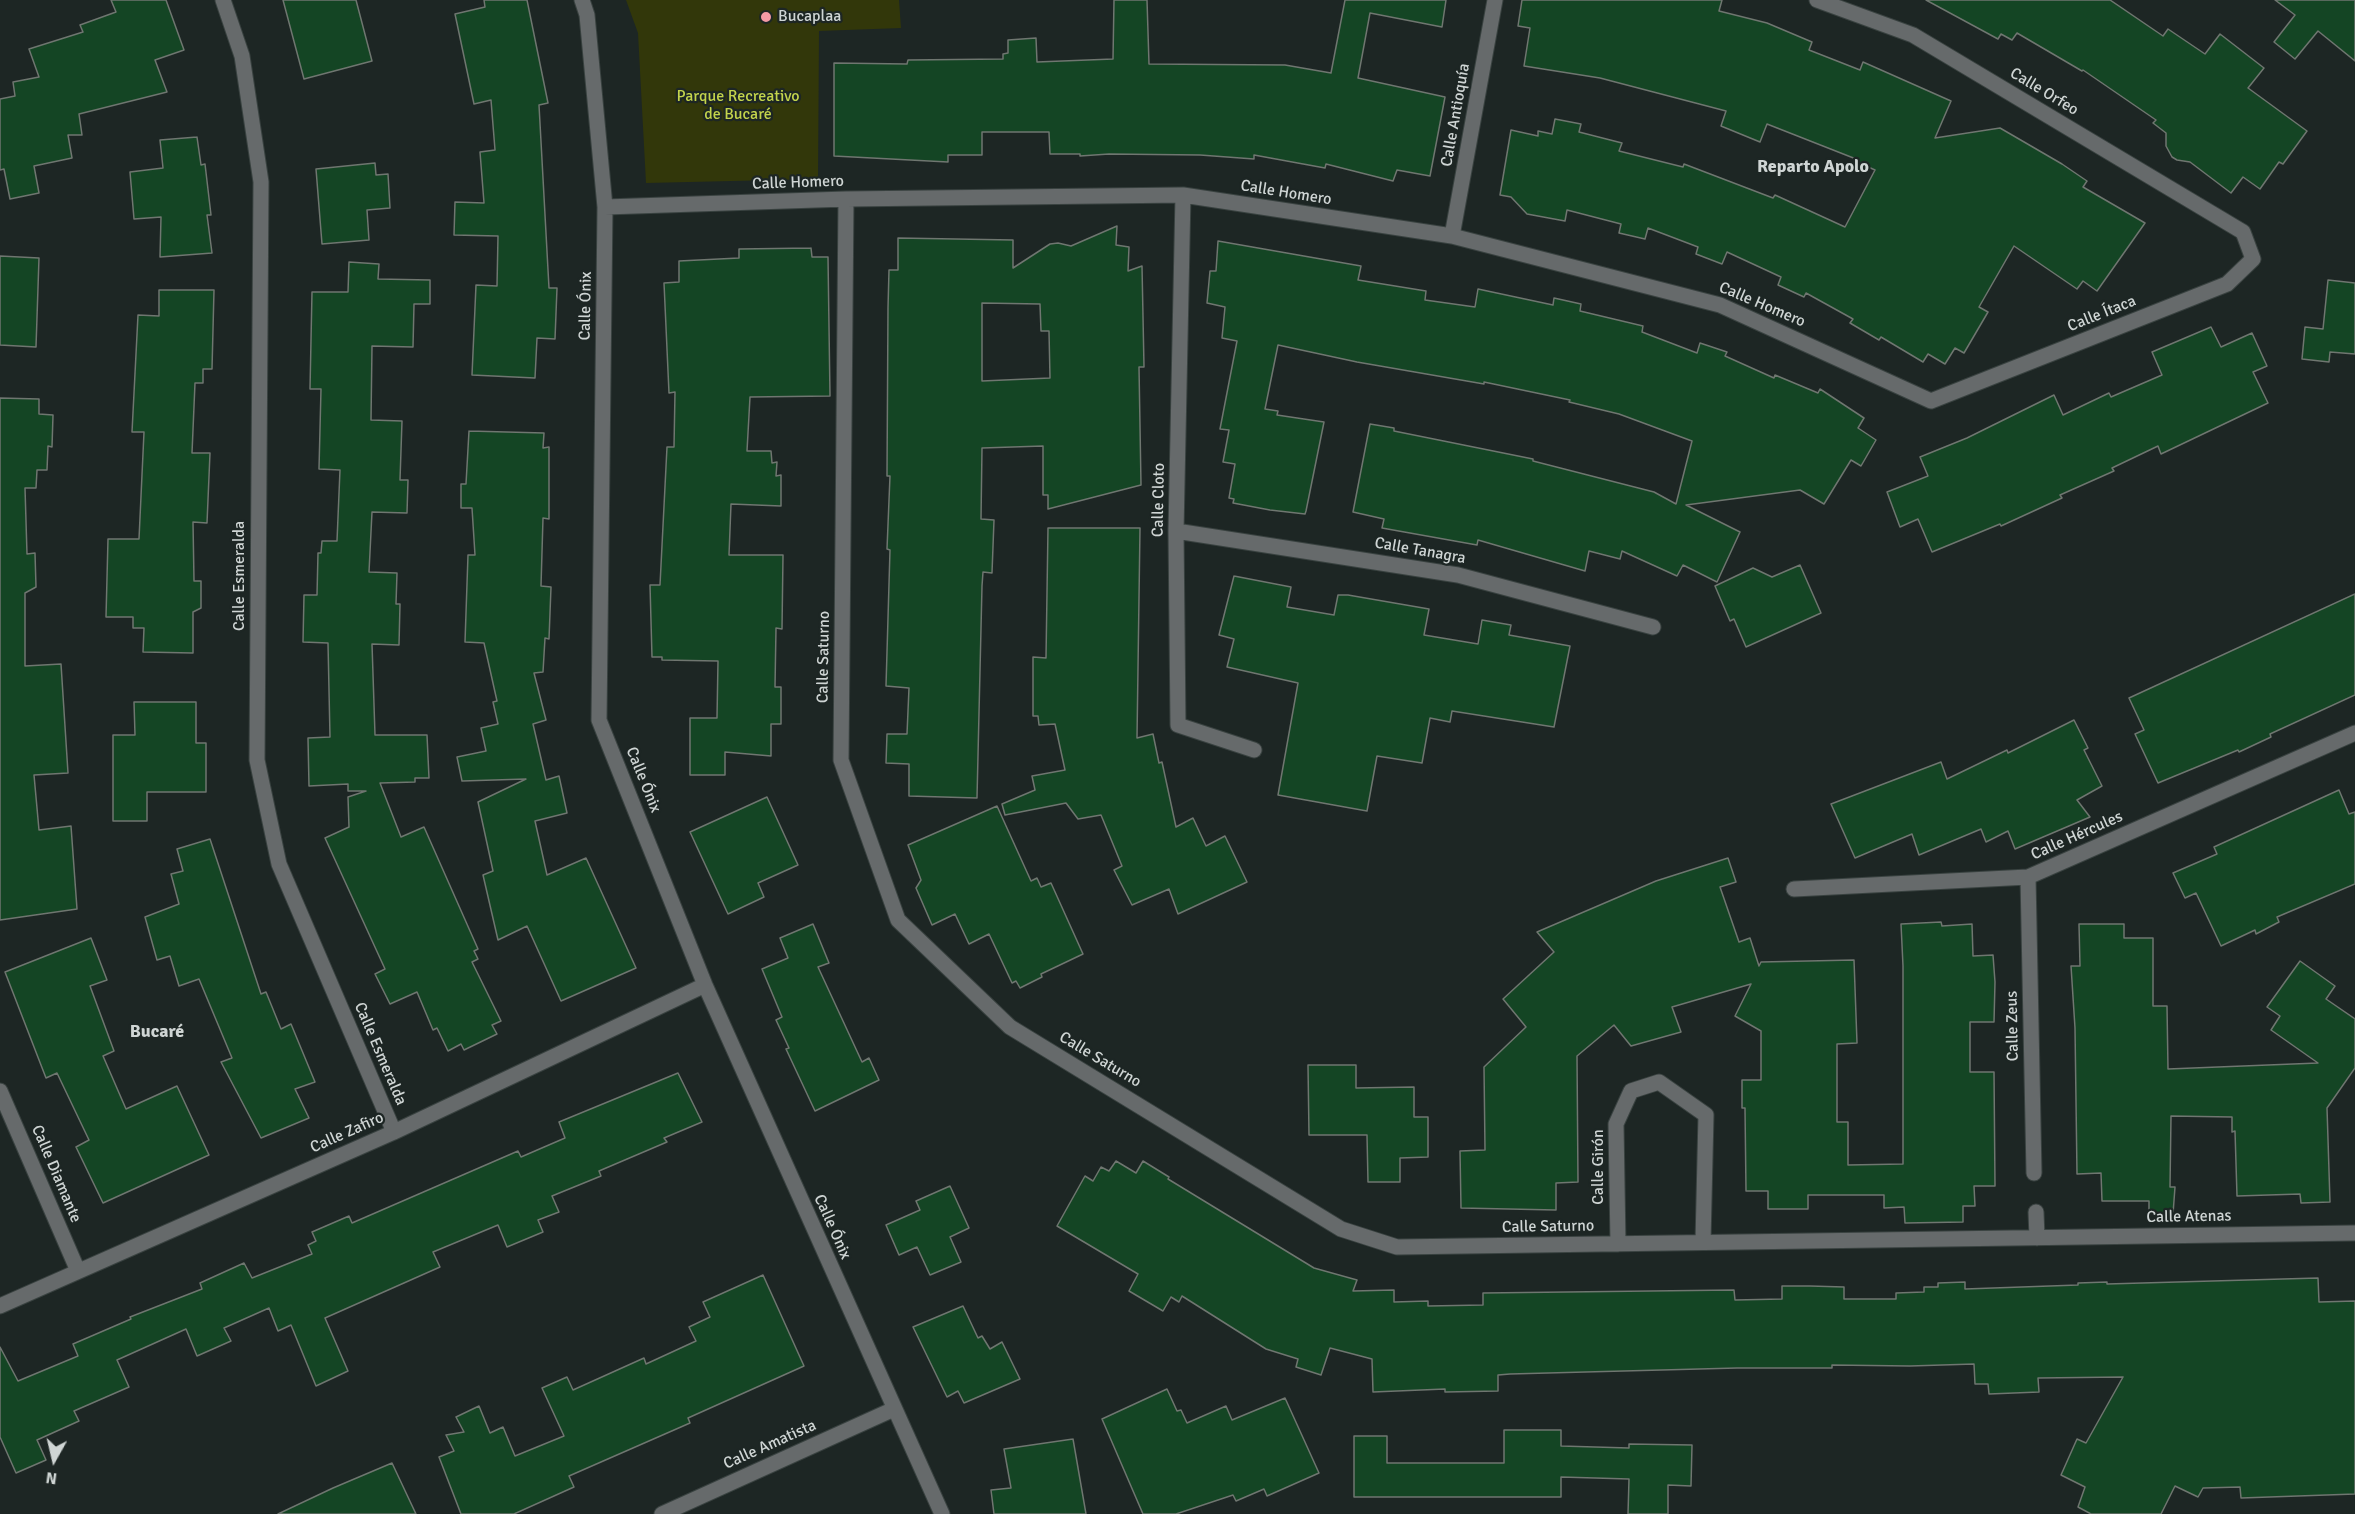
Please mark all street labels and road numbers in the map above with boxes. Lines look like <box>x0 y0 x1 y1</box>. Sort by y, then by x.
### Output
street label: Calle Antioquía <box>1437 62 1475 168</box>
street label: Calle Orfeo <box>2006 64 2082 120</box>
street label: Calle Homero <box>752 172 844 194</box>
street label: Calle Homero <box>1239 176 1333 210</box>
street label: Calle Ónix <box>576 271 596 341</box>
street label: Calle Homero <box>1716 278 1808 332</box>
street label: Calle Ítaca <box>2065 292 2139 336</box>
street label: Calle Cloto <box>1149 463 1169 537</box>
street label: Calle Esmeralda <box>230 521 250 631</box>
street label: Calle Tanagra <box>1373 534 1467 568</box>
street label: Calle Saturno <box>814 611 834 703</box>
street label: Calle Ónix <box>621 744 665 816</box>
street label: Calle Hércules <box>2028 807 2126 865</box>
street label: Calle Zeus <box>2003 991 2023 1061</box>
street label: Calle Esmeralda <box>350 1000 410 1108</box>
street label: Calle Saturno <box>1055 1028 1145 1092</box>
street label: Calle Zafiro <box>307 1108 387 1158</box>
street label: Calle Diamante <box>27 1122 85 1226</box>
street label: Calle Girón <box>1589 1129 1609 1205</box>
street label: Calle Ónix <box>809 1192 855 1262</box>
street label: Calle Atenas <box>2146 1207 2232 1227</box>
street label: Calle Saturno <box>1502 1217 1594 1237</box>
street label: Calle Amatista <box>721 1416 819 1474</box>

